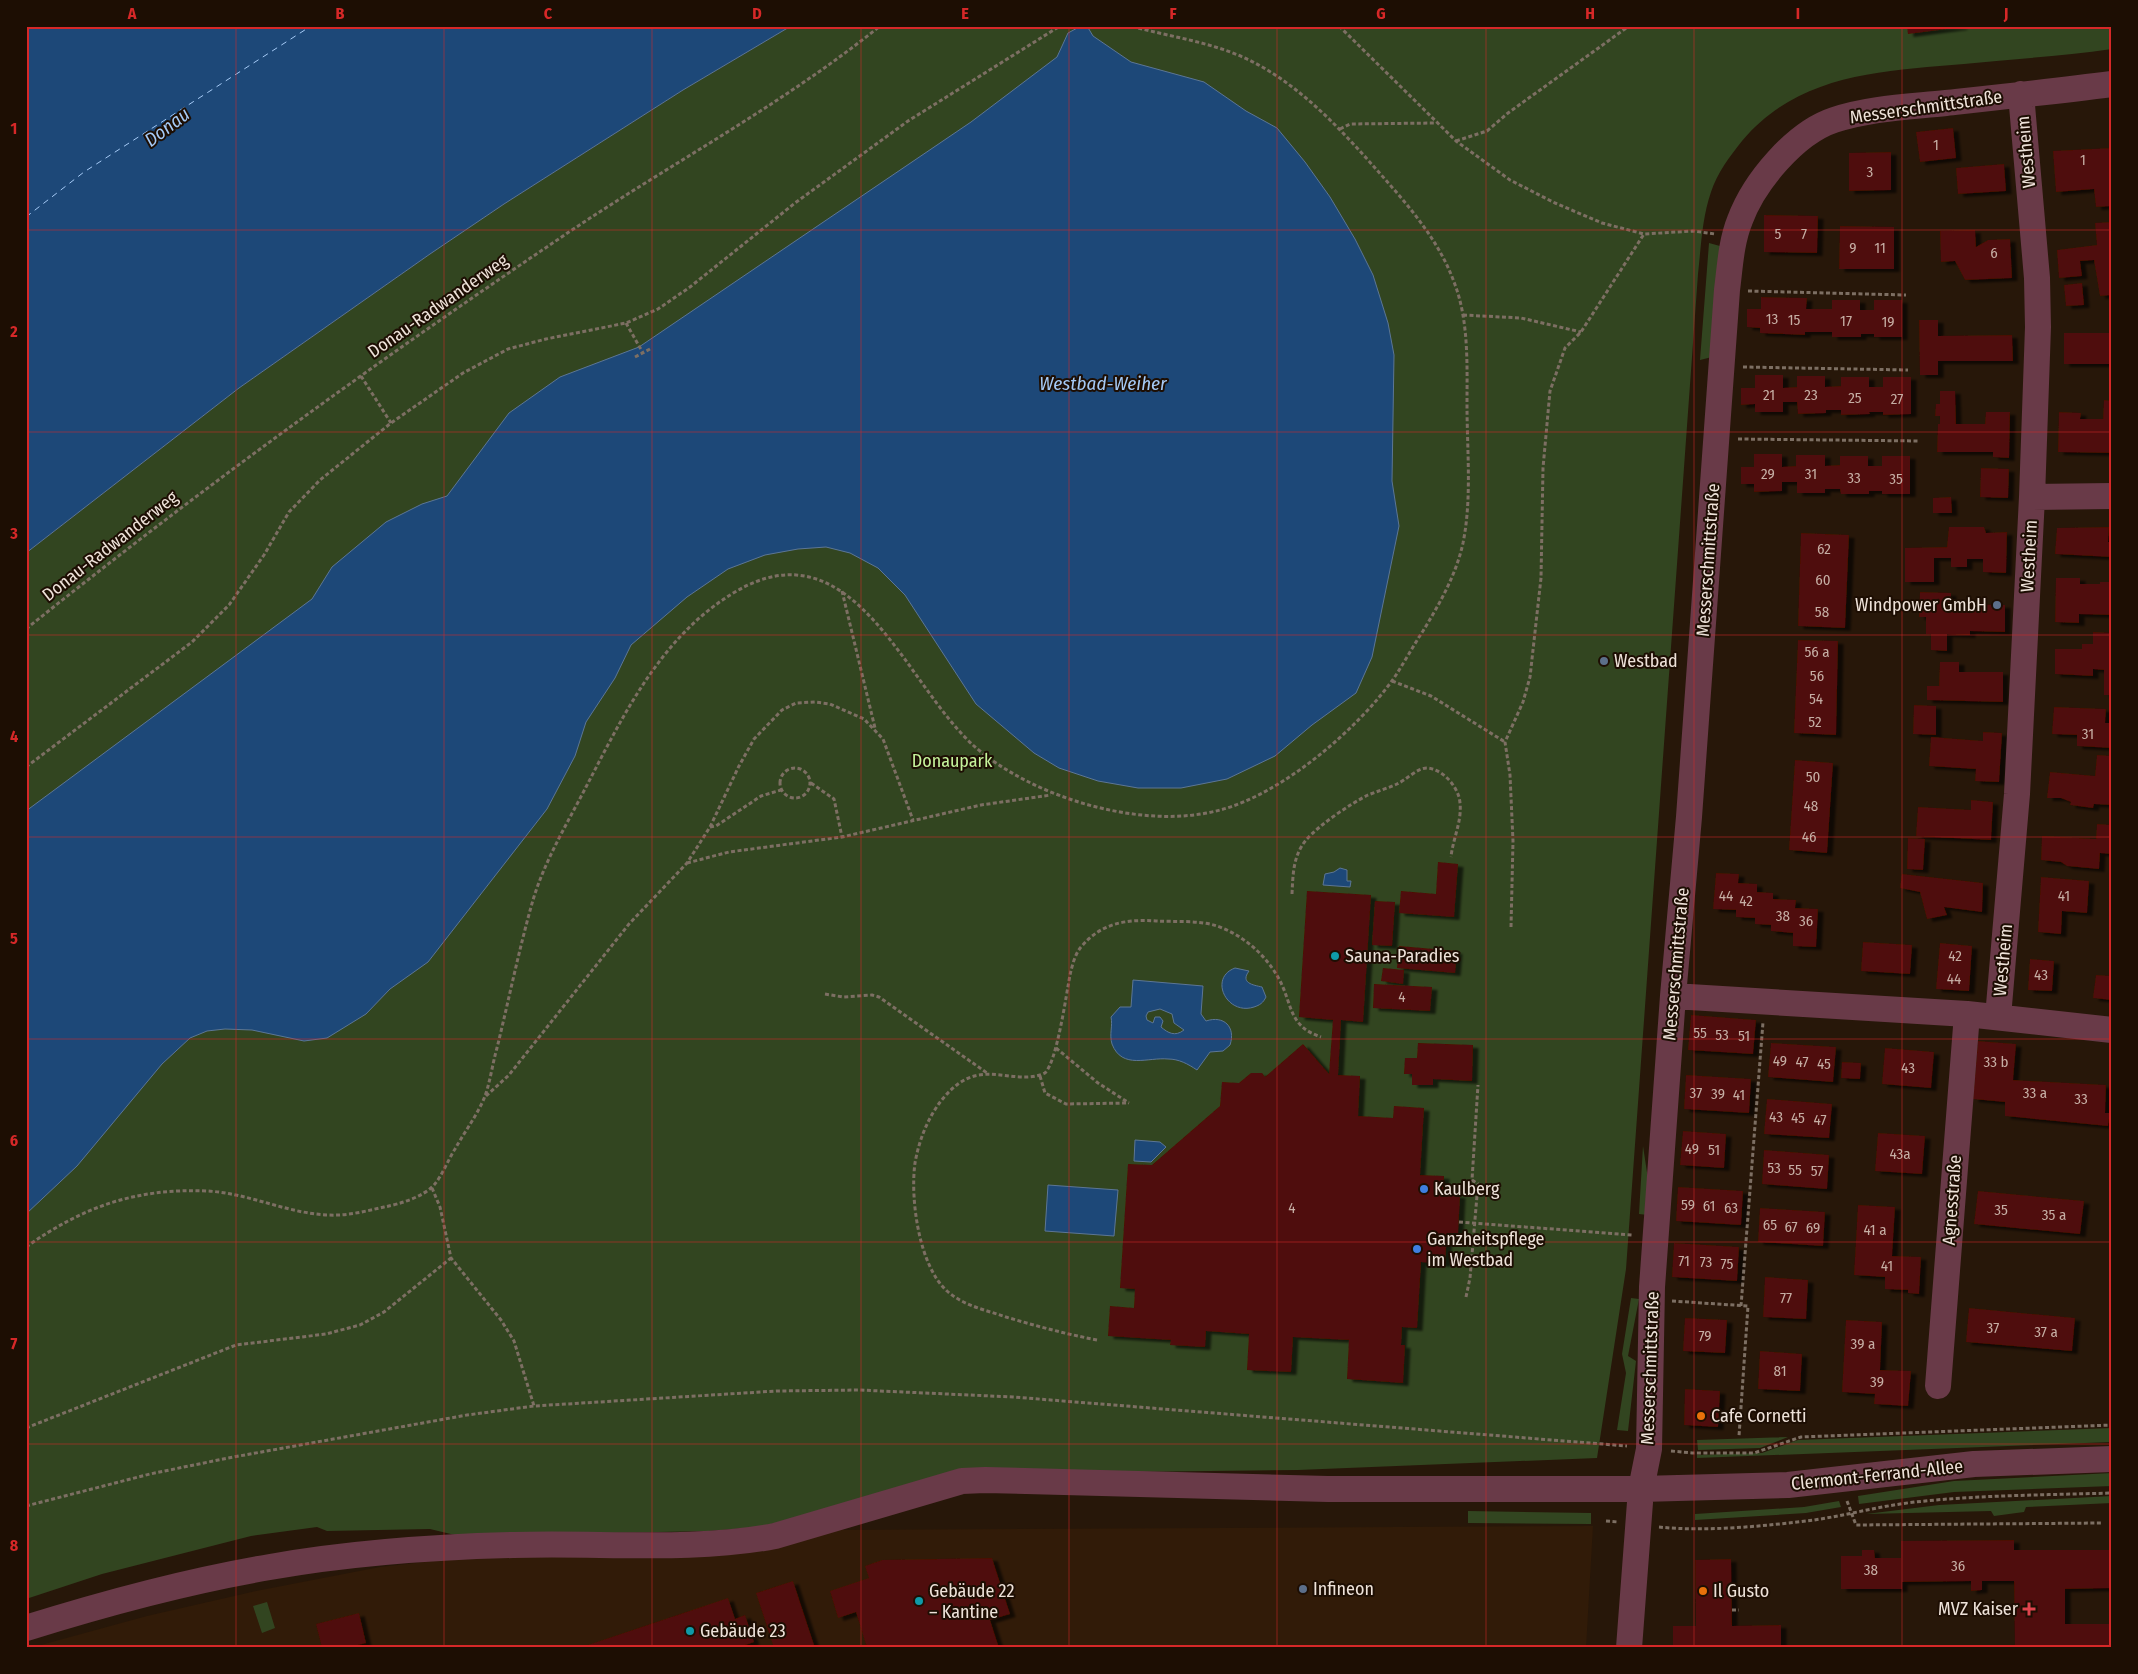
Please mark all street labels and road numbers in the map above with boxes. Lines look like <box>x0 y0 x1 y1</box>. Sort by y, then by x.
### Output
street label: Messerschmittstraße <box>1848 85 2004 129</box>
street label: Westheim <box>2012 115 2040 189</box>
street label: Donau-Radwanderweg <box>364 249 513 363</box>
street label: Messerschmittstraße <box>1692 483 1724 637</box>
street label: Donau-Radwanderweg <box>38 486 183 606</box>
street label: Westheim <box>2016 519 2042 593</box>
street label: Messerschmittstraße <box>1658 886 1694 1041</box>
street label: Westheim <box>1989 923 2017 997</box>
street label: Agnesstraße <box>1938 1154 1966 1246</box>
street label: Messerschmittstraße <box>1636 1291 1664 1445</box>
street label: Clermont-Ferrand-Allee <box>1790 1455 1964 1495</box>

